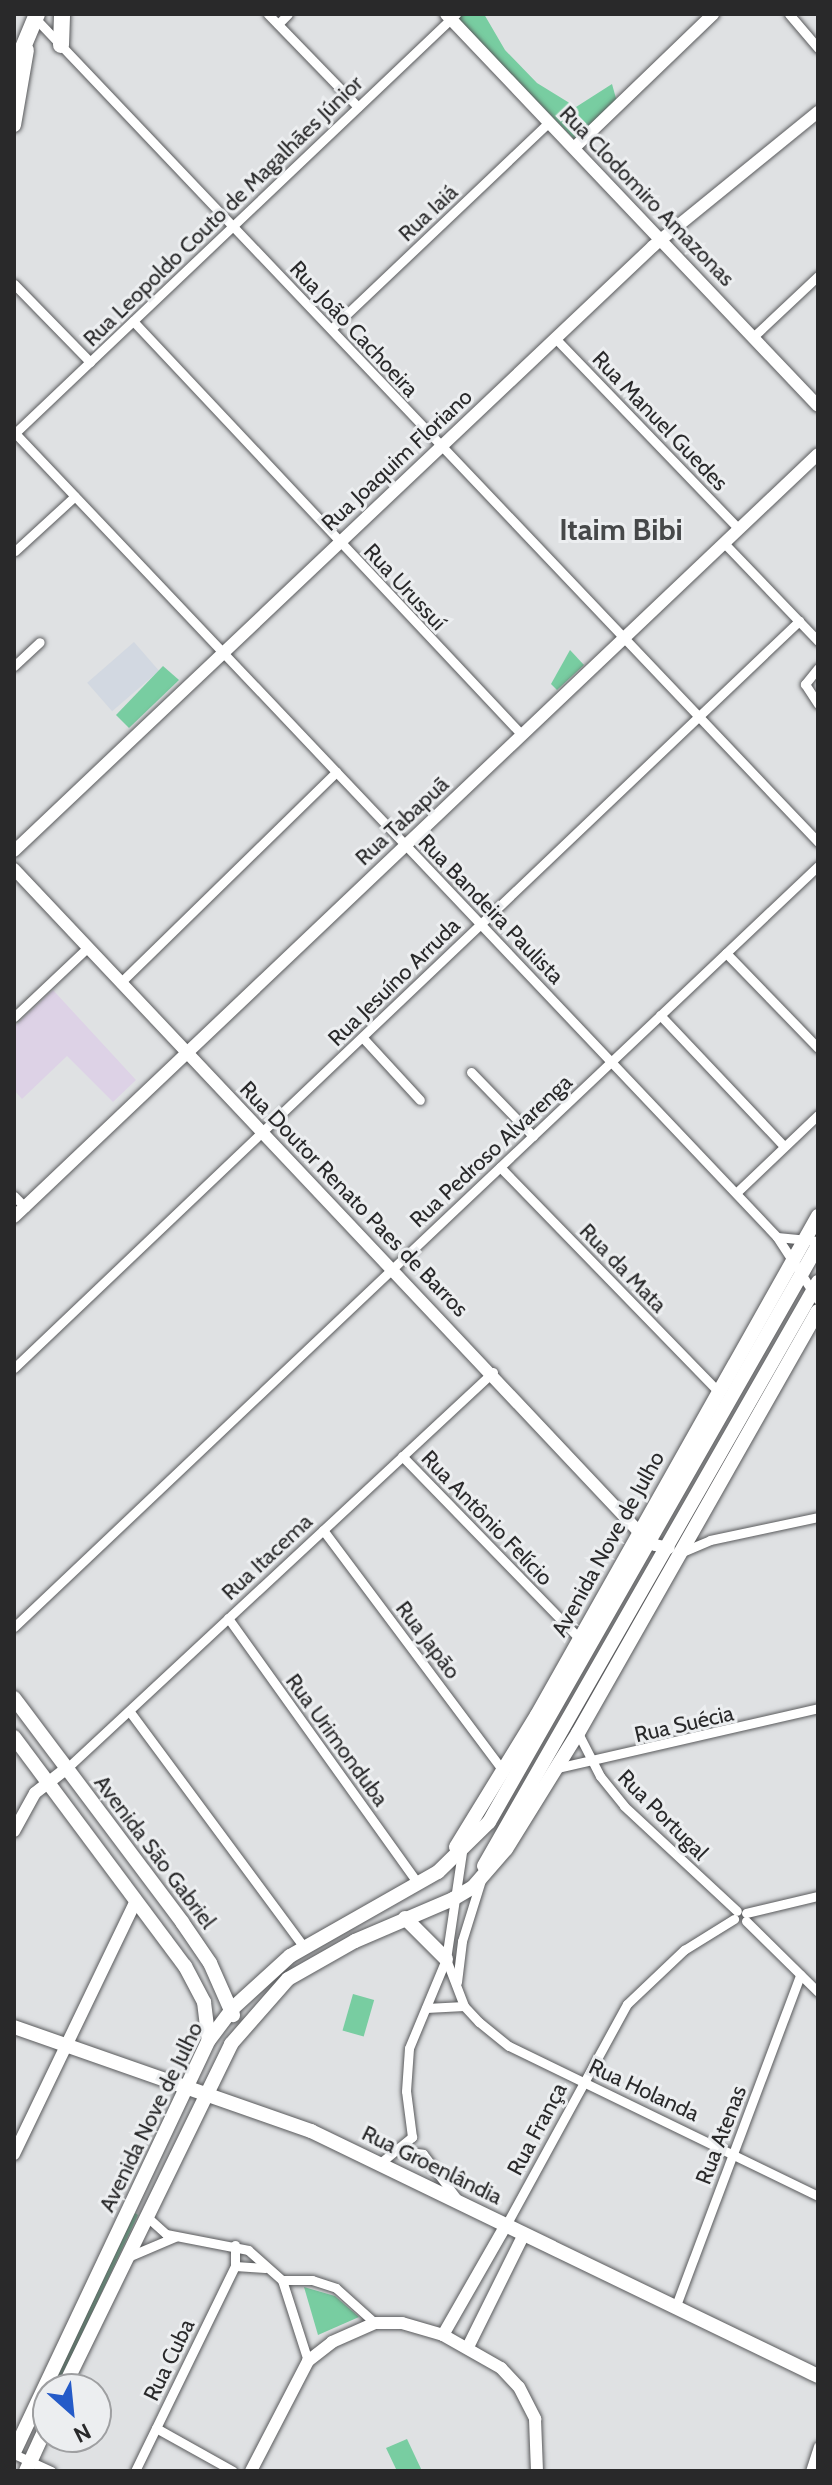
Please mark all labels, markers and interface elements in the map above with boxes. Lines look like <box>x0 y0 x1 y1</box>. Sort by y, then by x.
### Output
street label: Rua Leopoldo Couto de Magalhães Júnior <box>78 70 368 352</box>
street label: Rua Clodomiro Amazonas <box>554 100 740 292</box>
street label: Rua Iaiá <box>393 179 463 247</box>
street label: Rua João Cachoeira <box>284 255 424 403</box>
street label: Rua Manuel Guedes <box>587 346 733 496</box>
street label: Rua Joaquim Floriano <box>316 384 478 536</box>
district label: Itaim Bibi <box>559 512 683 548</box>
street label: Rua Urussuí <box>358 538 452 636</box>
street label: Rua Tabapuã <box>350 771 454 871</box>
street label: Rua Bandeira Paulista <box>413 829 569 989</box>
street label: Rua Jesuíno Arruda <box>323 912 465 1052</box>
street label: Rua Pedroso Alvarenga <box>404 1069 578 1233</box>
street label: Rua Doutor Renato Paes de Barros <box>234 1076 474 1322</box>
street label: Rua da Mata <box>574 1218 672 1318</box>
street label: Rua Antônio Felício <box>416 1445 558 1591</box>
street label: Avenida Nove de Julho <box>546 1447 670 1641</box>
street label: Rua Itacema <box>216 1508 318 1606</box>
street label: Rua Japão <box>390 1596 466 1684</box>
street label: Rua Urimonduba <box>280 1669 394 1811</box>
street label: Rua Suécia <box>632 1700 736 1748</box>
street label: Rua Portugal <box>612 1764 714 1866</box>
street label: Avenida São Gabriel <box>89 1770 221 1934</box>
street label: Avenida Nove de Julho <box>94 2018 208 2216</box>
street label: Rua Holanda <box>585 2053 703 2127</box>
street label: Rua França <box>502 2078 572 2180</box>
street label: Rua Atenas <box>690 2082 752 2188</box>
street label: Rua Groenlândia <box>358 2120 506 2210</box>
street label: Rua Cuba <box>138 2315 200 2405</box>
north arrow <box>32 2373 112 2453</box>
text: N <box>69 2417 95 2449</box>

